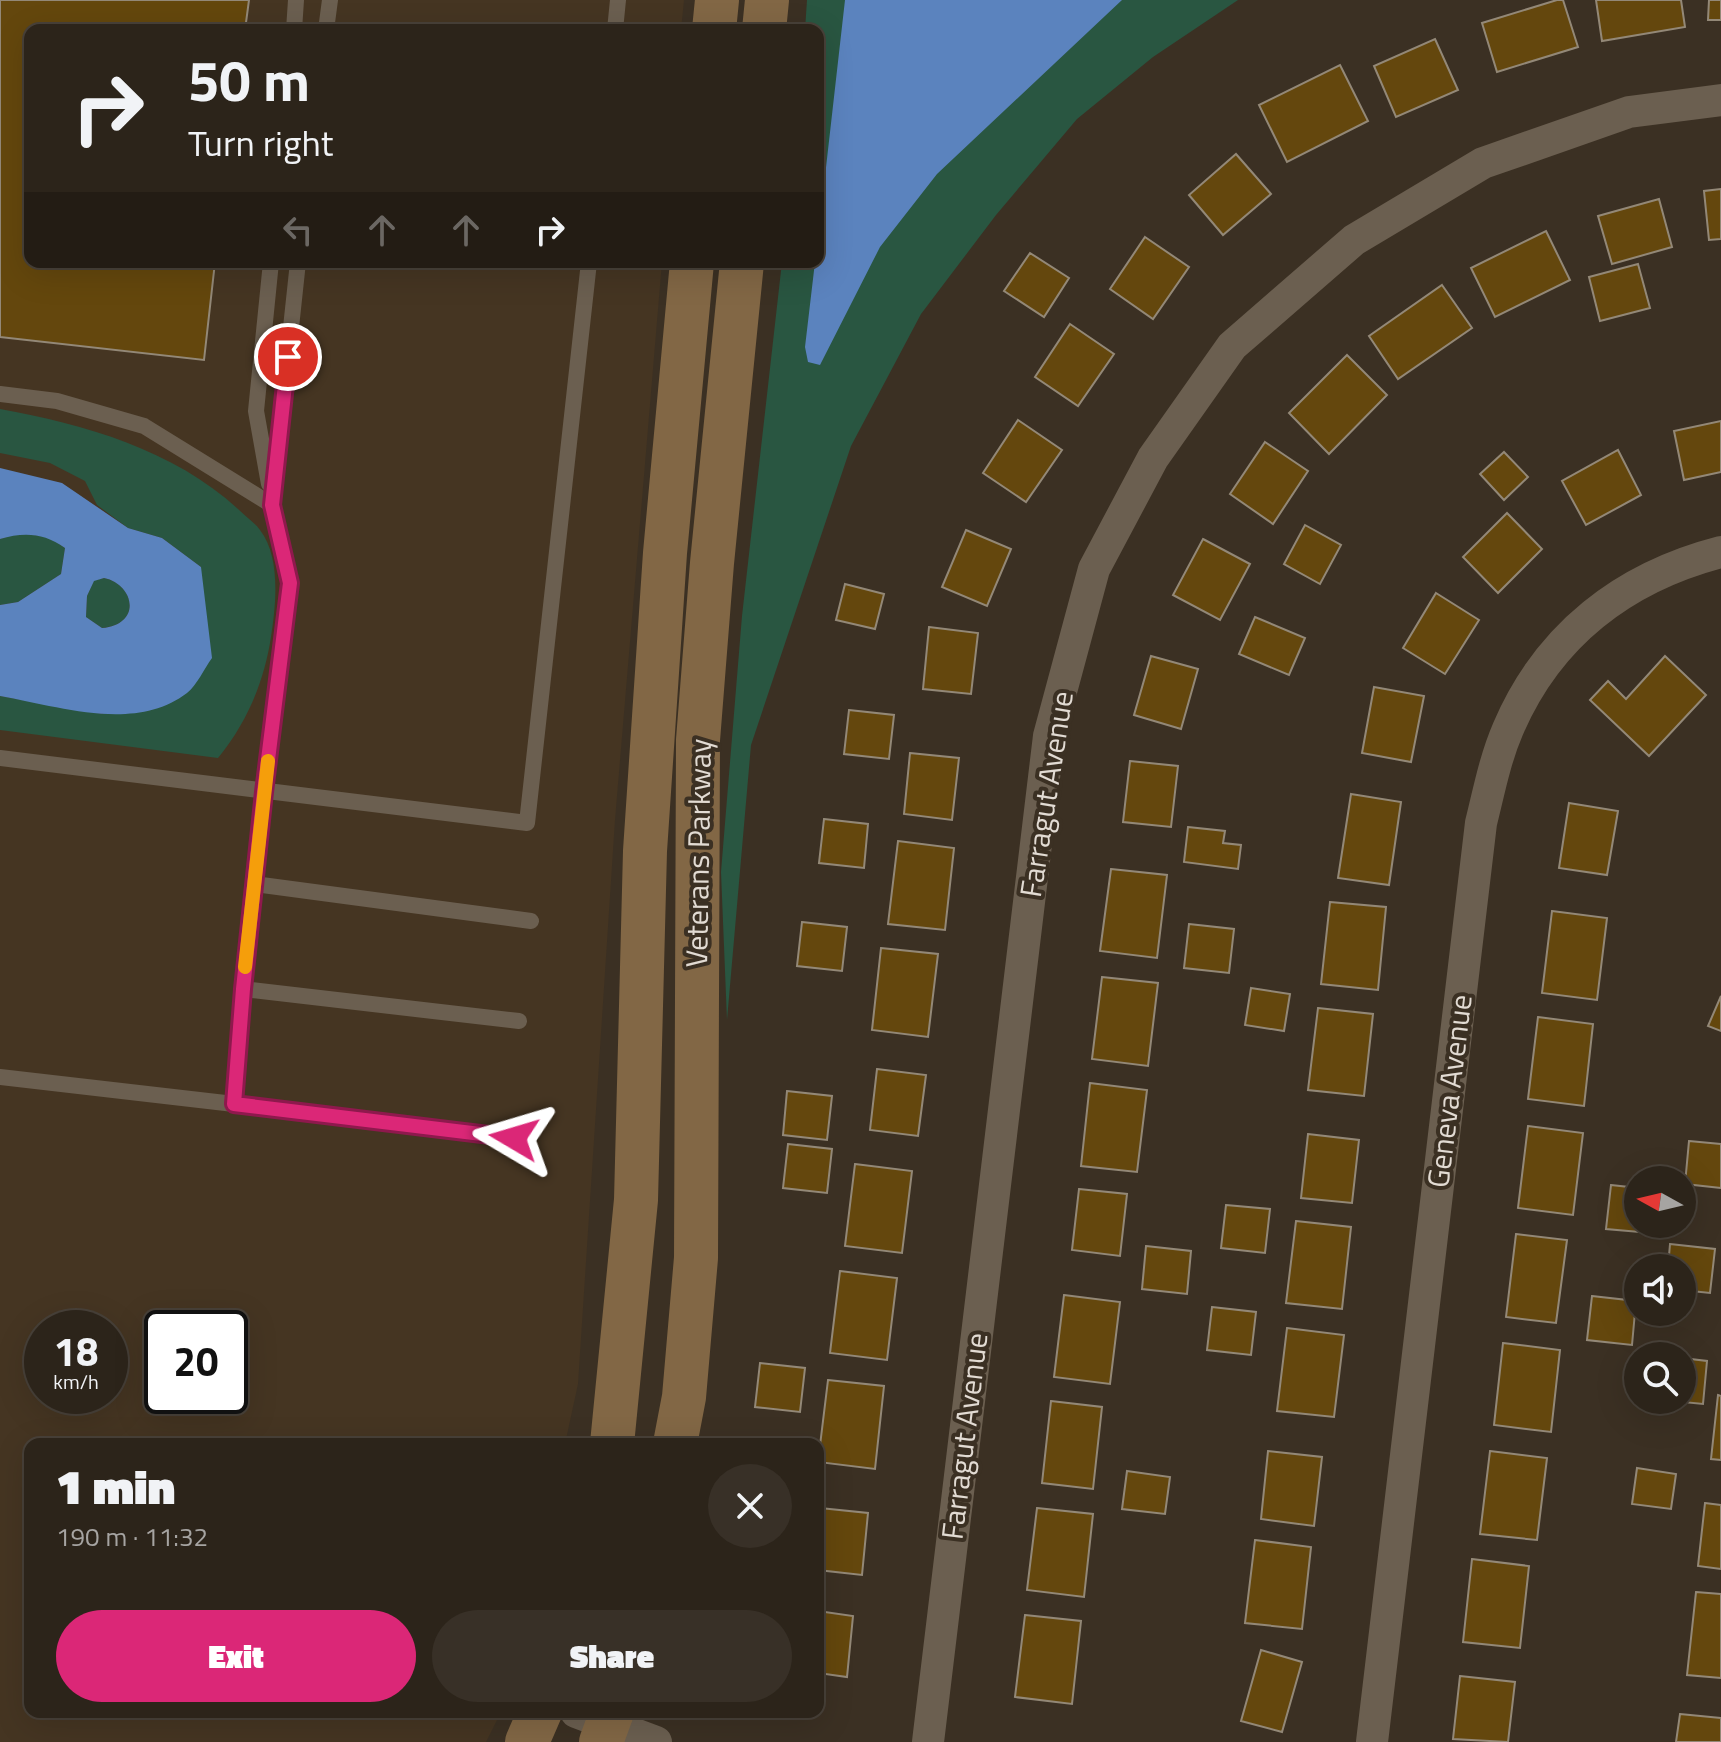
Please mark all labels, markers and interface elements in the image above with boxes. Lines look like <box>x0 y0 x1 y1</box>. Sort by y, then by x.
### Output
text: 50 m <box>188 38 310 123</box>
icon: right <box>56 56 160 160</box>
text: Turn right <box>188 115 333 170</box>
icon: left <box>276 208 320 252</box>
icon: ahead <box>360 208 404 252</box>
icon: ahead <box>444 208 488 252</box>
icon: right <box>528 208 572 252</box>
pin <box>254 323 322 391</box>
icon: arrive <box>266 335 310 379</box>
street label: Farragut Avenue <box>1007 688 1085 900</box>
street label: Veterans Parkway <box>673 738 723 968</box>
street label: Geneva Avenue <box>1414 992 1484 1190</box>
position arrow <box>472 1096 556 1180</box>
north arrow <box>1624 1166 1696 1238</box>
map controls <box>1624 1166 1696 1414</box>
button: sound <box>1624 1254 1696 1326</box>
speed limit sign: 20 <box>144 1310 248 1414</box>
text: 18 <box>54 1321 98 1382</box>
street label: Farragut Avenue <box>929 1330 999 1542</box>
button: search <box>1624 1342 1696 1414</box>
text: km/h <box>53 1366 99 1397</box>
text: 1 min <box>56 1450 175 1523</box>
button: close <box>708 1464 792 1548</box>
text: 190 m · 11:32 <box>56 1517 208 1556</box>
button: Exit <box>56 1610 416 1702</box>
button: Share <box>432 1610 792 1702</box>

